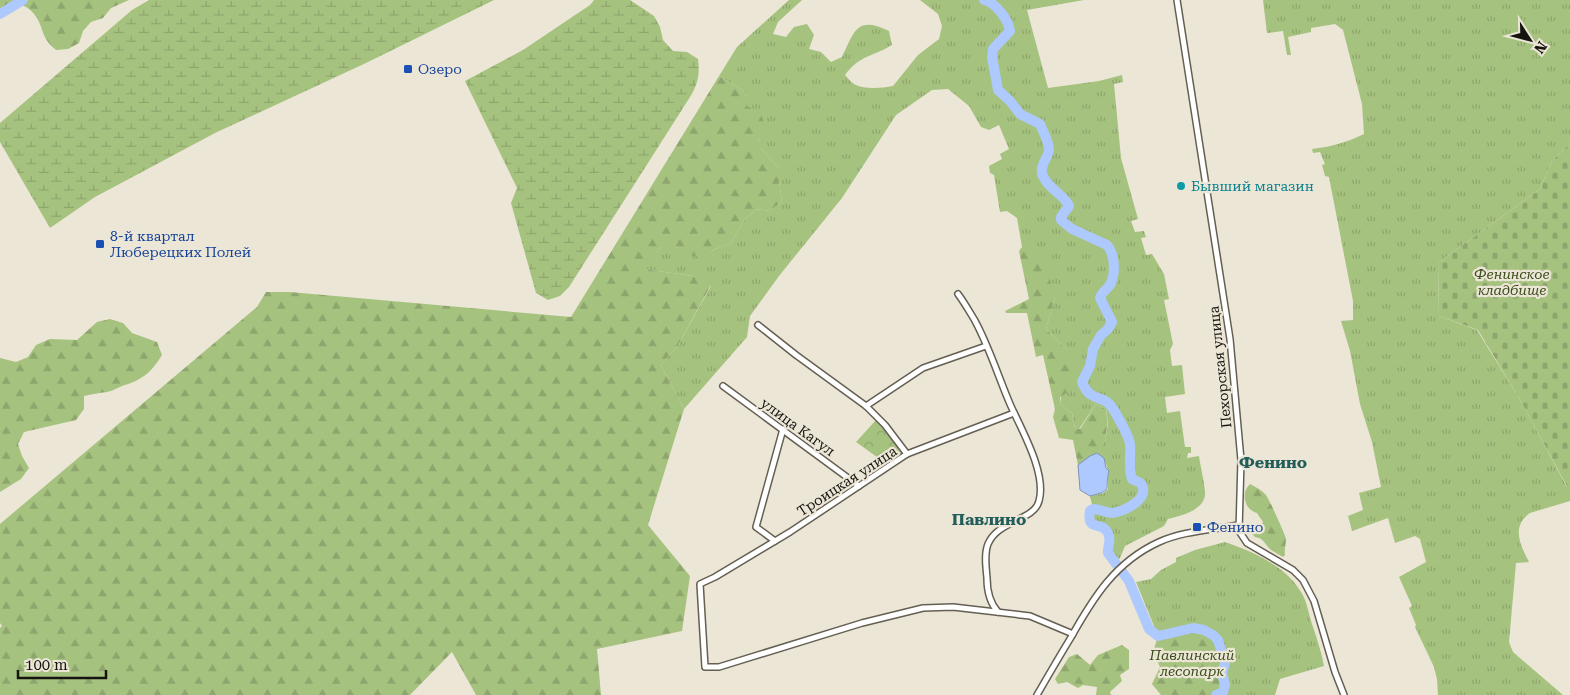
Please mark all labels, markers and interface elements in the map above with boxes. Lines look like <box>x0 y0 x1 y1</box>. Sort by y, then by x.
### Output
north arrow <box>1505 15 1555 65</box>
text: N <box>1531 39 1550 57</box>
place label: Озеро <box>418 61 462 77</box>
marker: Озеро <box>402 63 414 75</box>
place label: Бывший магазин <box>1191 178 1314 194</box>
marker: Бывший магазин <box>1175 180 1187 192</box>
place label: 8-й квартал Люберецких Полей <box>110 228 251 260</box>
marker: 8-й квартал Люберецких Полей <box>94 238 106 250</box>
park label: Фенинское кладбище <box>1475 266 1549 298</box>
street label: Пехорская улица <box>1206 305 1234 429</box>
street label: улица Кагул <box>758 395 838 459</box>
street label: Троицкая улица <box>794 443 900 519</box>
district label: Фенино <box>1239 453 1307 472</box>
district label: Павлино <box>952 510 1026 529</box>
place label: Фенино <box>1207 519 1263 535</box>
marker: Фенино <box>1191 521 1203 533</box>
park label: Павлинский лесопарк <box>1149 647 1235 679</box>
scale bar <box>18 648 105 680</box>
text: 100 m <box>25 656 68 674</box>

